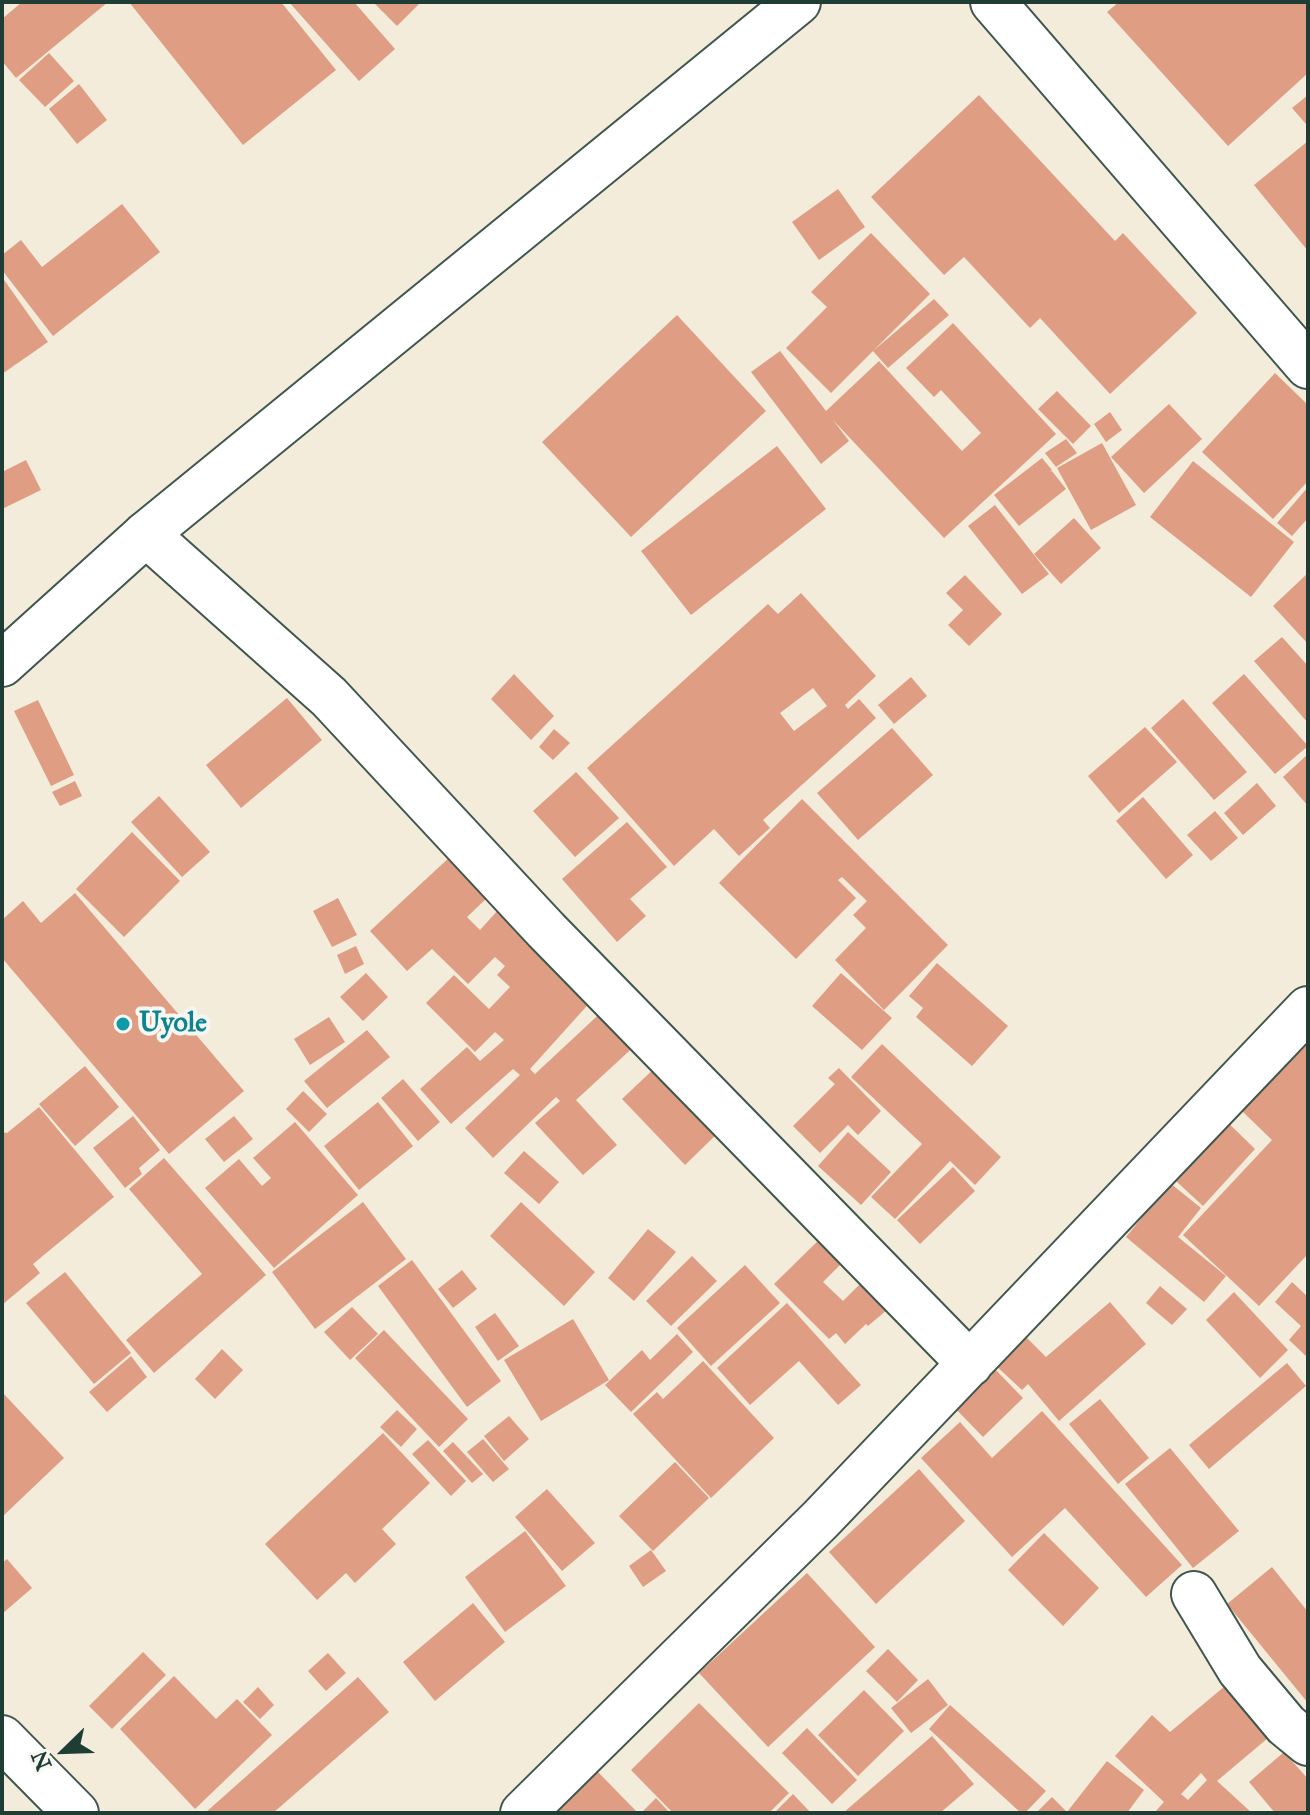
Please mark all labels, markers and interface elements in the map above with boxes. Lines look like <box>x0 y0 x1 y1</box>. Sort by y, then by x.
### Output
place label: Uyole <box>139 1007 207 1041</box>
marker: Uyole <box>114 1015 132 1033</box>
north arrow <box>24 1711 104 1791</box>
text: N <box>25 1747 58 1774</box>

